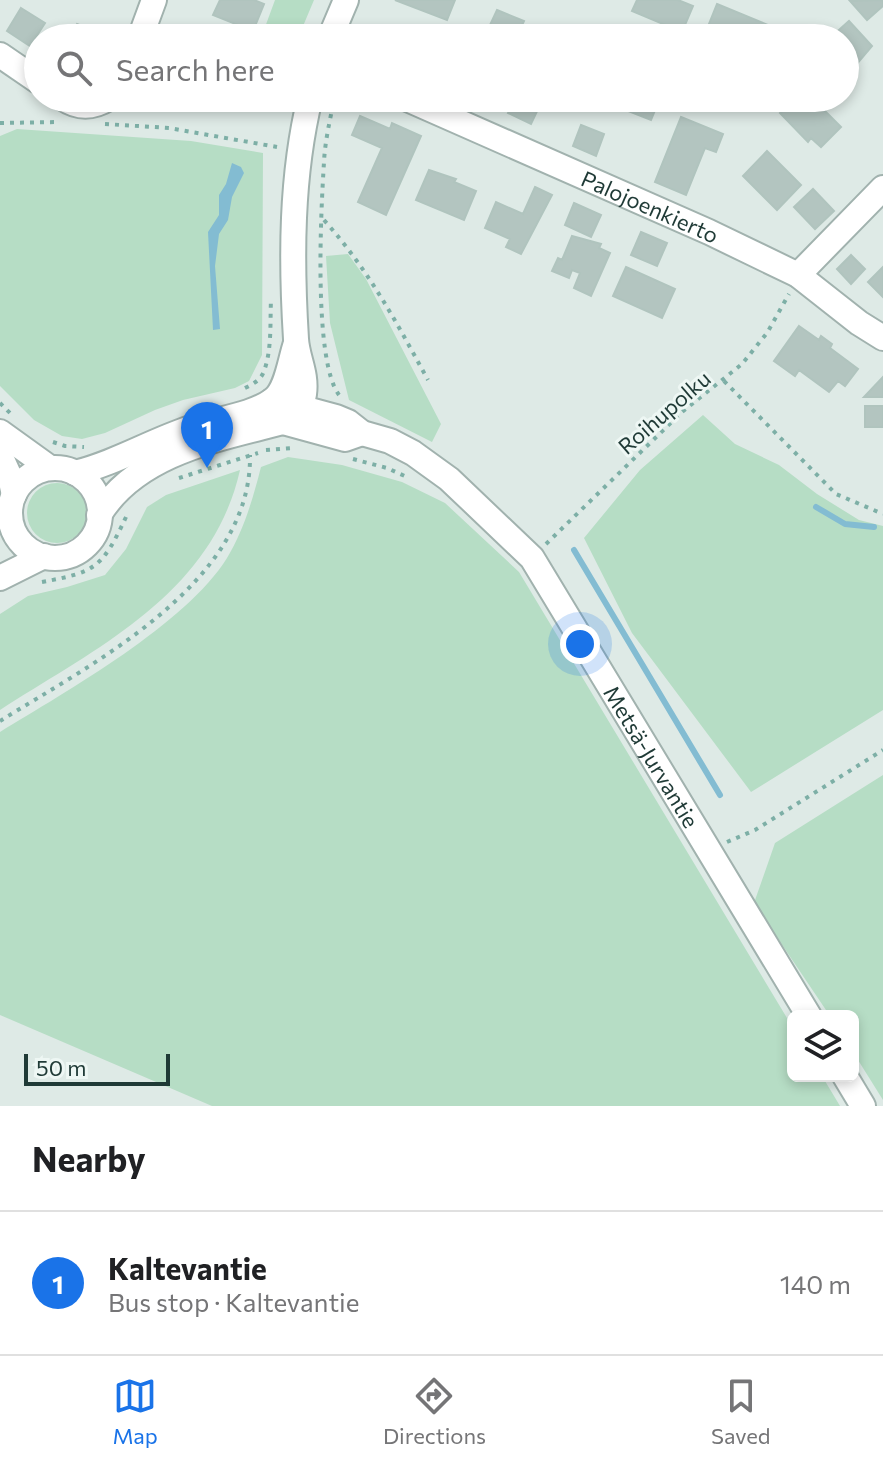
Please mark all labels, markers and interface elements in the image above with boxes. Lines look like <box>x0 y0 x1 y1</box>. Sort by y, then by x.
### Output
search box <box>24 24 859 112</box>
icon: search <box>52 46 96 90</box>
text: Search here <box>116 50 275 87</box>
street label: Palojoenkierto <box>577 164 723 248</box>
street label: Roihupolku <box>612 365 716 459</box>
pin: 1 <box>181 402 233 468</box>
your location <box>560 624 600 664</box>
street label: Metsä-Jurvantie <box>599 680 705 832</box>
map controls <box>787 1010 859 1082</box>
button: layers <box>787 1010 859 1082</box>
scale bar <box>24 1050 170 1086</box>
text: 50 m <box>36 1054 86 1081</box>
text: Nearby <box>32 1137 146 1179</box>
text: Kaltevantie <box>108 1249 267 1286</box>
text: 1 <box>52 1268 64 1299</box>
text: 140 m <box>780 1268 851 1299</box>
text: Bus stop · Kaltevantie <box>108 1286 360 1317</box>
tab: Map <box>113 1374 158 1449</box>
tab: Directions <box>383 1374 486 1449</box>
tab: Saved <box>711 1374 770 1449</box>

